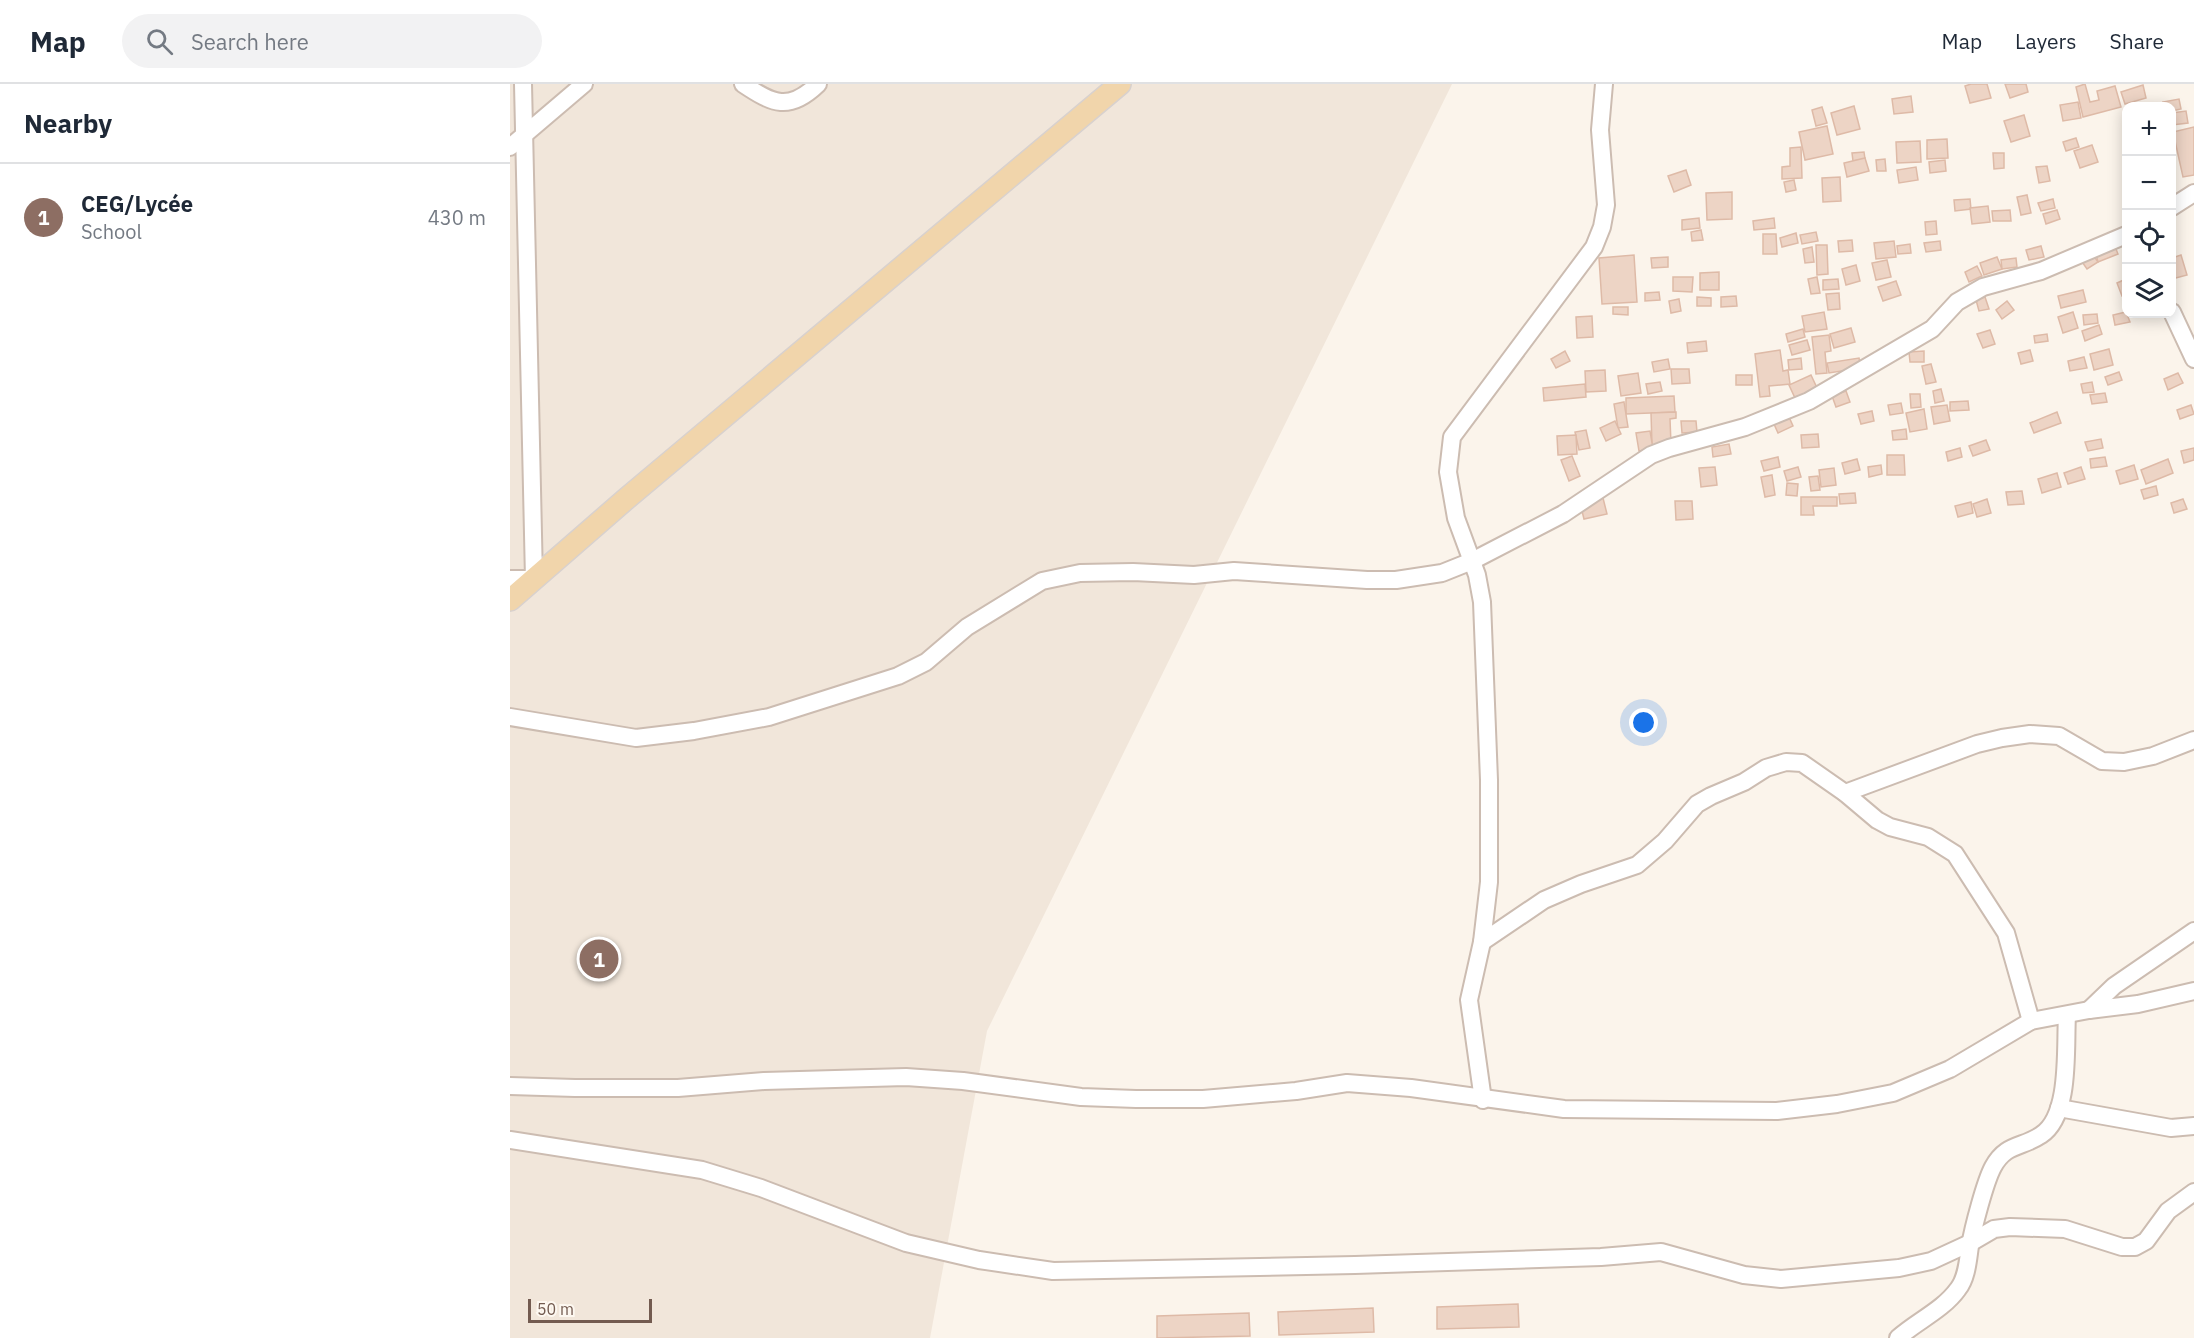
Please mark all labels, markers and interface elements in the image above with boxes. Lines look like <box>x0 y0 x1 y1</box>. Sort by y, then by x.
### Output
search box <box>122 14 542 68</box>
text: Map <box>30 23 86 60</box>
icon: search <box>143 25 176 58</box>
text: Search here <box>191 27 309 56</box>
text: Map <box>1942 27 1982 55</box>
text: Layers <box>2015 27 2077 55</box>
text: Share <box>2110 27 2164 55</box>
map controls <box>2122 102 2176 318</box>
button: + <box>2122 102 2176 156</box>
text: Nearby <box>24 106 112 140</box>
button: − <box>2122 156 2176 210</box>
text: CEG/Lycée <box>81 189 193 218</box>
text: 1 <box>38 204 50 231</box>
text: 430 m <box>428 204 486 231</box>
button: locate <box>2122 210 2176 264</box>
text: School <box>81 218 142 245</box>
button: layers <box>2122 264 2176 318</box>
your location <box>1629 708 1658 737</box>
pin: 1 <box>580 936 619 982</box>
scale bar <box>528 1296 652 1324</box>
text: 50 m <box>537 1299 574 1319</box>

